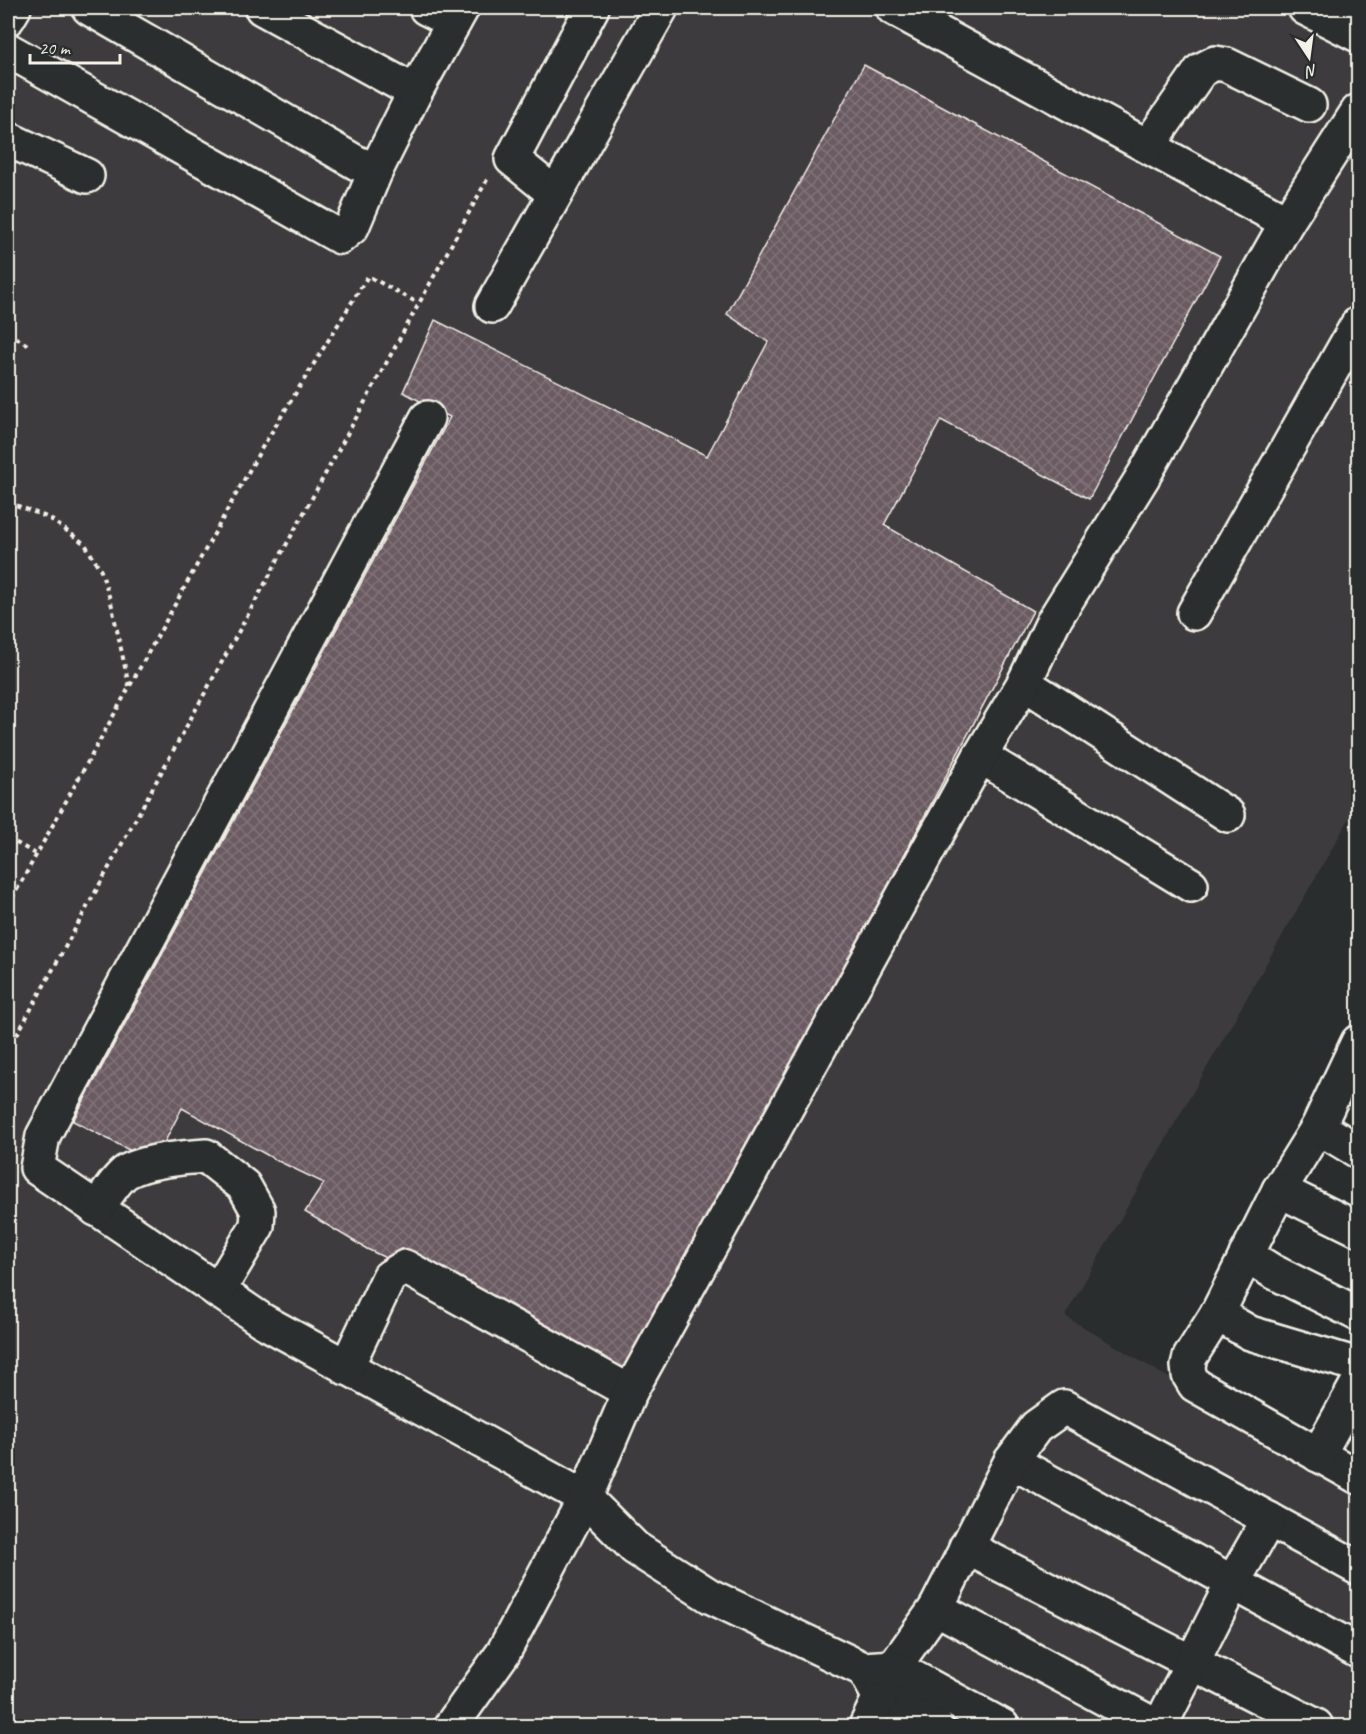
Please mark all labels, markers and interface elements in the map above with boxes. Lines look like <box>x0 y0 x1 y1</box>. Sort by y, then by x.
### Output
scale bar <box>30 27 120 65</box>
north arrow <box>1279 27 1339 87</box>
text: 20 m <box>39 37 72 59</box>
text: N <box>1302 60 1319 82</box>

